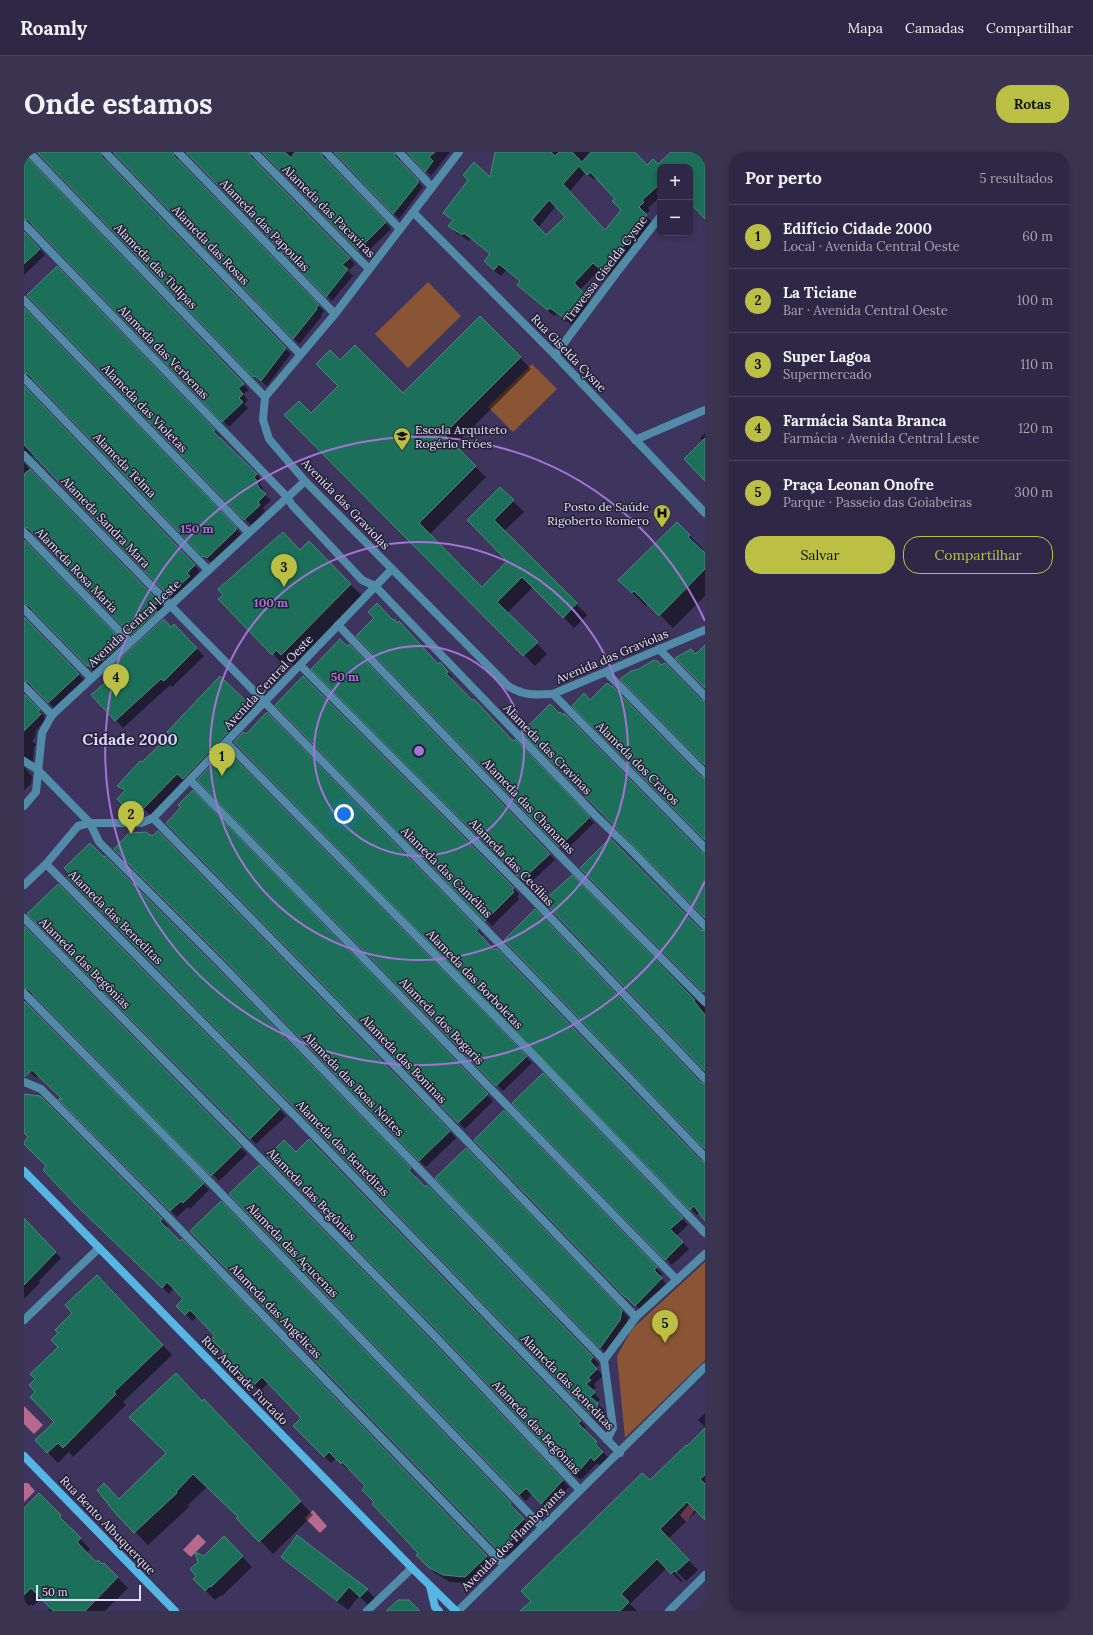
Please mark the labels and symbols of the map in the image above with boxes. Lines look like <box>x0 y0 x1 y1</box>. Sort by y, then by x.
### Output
street label: Alameda das Pacaviras <box>279 161 379 261</box>
street label: Alameda das Papoulas <box>216 175 313 275</box>
street label: Alameda das Rosas <box>169 201 253 288</box>
street label: Travessa Giselda Cysne <box>560 212 650 325</box>
street label: Alameda das Tulipas <box>111 219 201 312</box>
street label: Alameda das Verbenas <box>115 301 213 402</box>
street label: Rua Giselda Cysne <box>528 311 610 395</box>
street label: Alameda das Violetas <box>98 360 191 456</box>
place label: Escola Arquiteto Rogério Fróes <box>415 422 507 451</box>
school or university icon: Escola Arquiteto Rogério Fróes <box>392 426 412 451</box>
street label: Alameda Telma <box>90 429 160 501</box>
street label: Avenida das Graviolas <box>298 455 394 553</box>
street label: Alameda Sandra Mara <box>58 473 153 571</box>
place label: Posto de Saúde Rigoberto Romero <box>547 499 649 528</box>
hospital icon: Posto de Saúde Rigoberto Romero <box>652 503 672 528</box>
text: 150 m <box>180 521 214 536</box>
street label: Alameda Rosa Maria <box>32 524 121 615</box>
pin: 3 <box>271 554 297 587</box>
street label: Avenida Central Leste <box>84 576 184 671</box>
text: 100 m <box>254 595 288 610</box>
street label: Avenida das Graviolas <box>553 625 671 687</box>
street label: Avenida Central Oeste <box>220 631 316 733</box>
pin: 4 <box>103 664 129 697</box>
text: 50 m <box>331 669 359 684</box>
street label: Alameda das Cravinas <box>500 700 596 798</box>
street label: Alameda dos Cravos <box>592 717 683 808</box>
district label: Cidade 2000 <box>82 729 178 749</box>
pin: 1 <box>209 743 235 776</box>
centre of rings <box>412 744 426 758</box>
street label: Alameda das Chananas <box>479 754 579 857</box>
pin: 2 <box>118 801 144 834</box>
your location <box>334 804 354 824</box>
street label: Alameda das Cecílias <box>466 814 558 909</box>
street label: Alameda das Camélias <box>398 823 496 921</box>
street label: Alameda das Beneditas <box>65 866 167 968</box>
street label: Alameda das Begônias <box>36 914 134 1012</box>
street label: Alameda das Borboletas <box>423 925 527 1032</box>
street label: Alameda dos Bogaris <box>396 974 488 1068</box>
street label: Alameda das Boninas <box>357 1011 450 1107</box>
street label: Alameda das Boas Noites <box>300 1028 408 1139</box>
street label: Alameda das Beneditas <box>293 1096 393 1199</box>
street label: Alameda das Begônias <box>263 1144 360 1244</box>
street label: Alameda das Açucenas <box>243 1199 342 1301</box>
street label: Alameda das Angélicas <box>226 1260 325 1362</box>
pin: 5 <box>652 1310 678 1343</box>
street label: Alameda das Beneditas <box>518 1330 618 1433</box>
street label: Rua Andrade Furtado <box>199 1332 291 1428</box>
street label: Alameda das Begônias <box>489 1376 585 1477</box>
street label: Rua Bento Albuquerque <box>57 1473 159 1578</box>
street label: Avenida dos Flamboyants <box>457 1484 568 1595</box>
scale bar <box>36 1583 141 1602</box>

